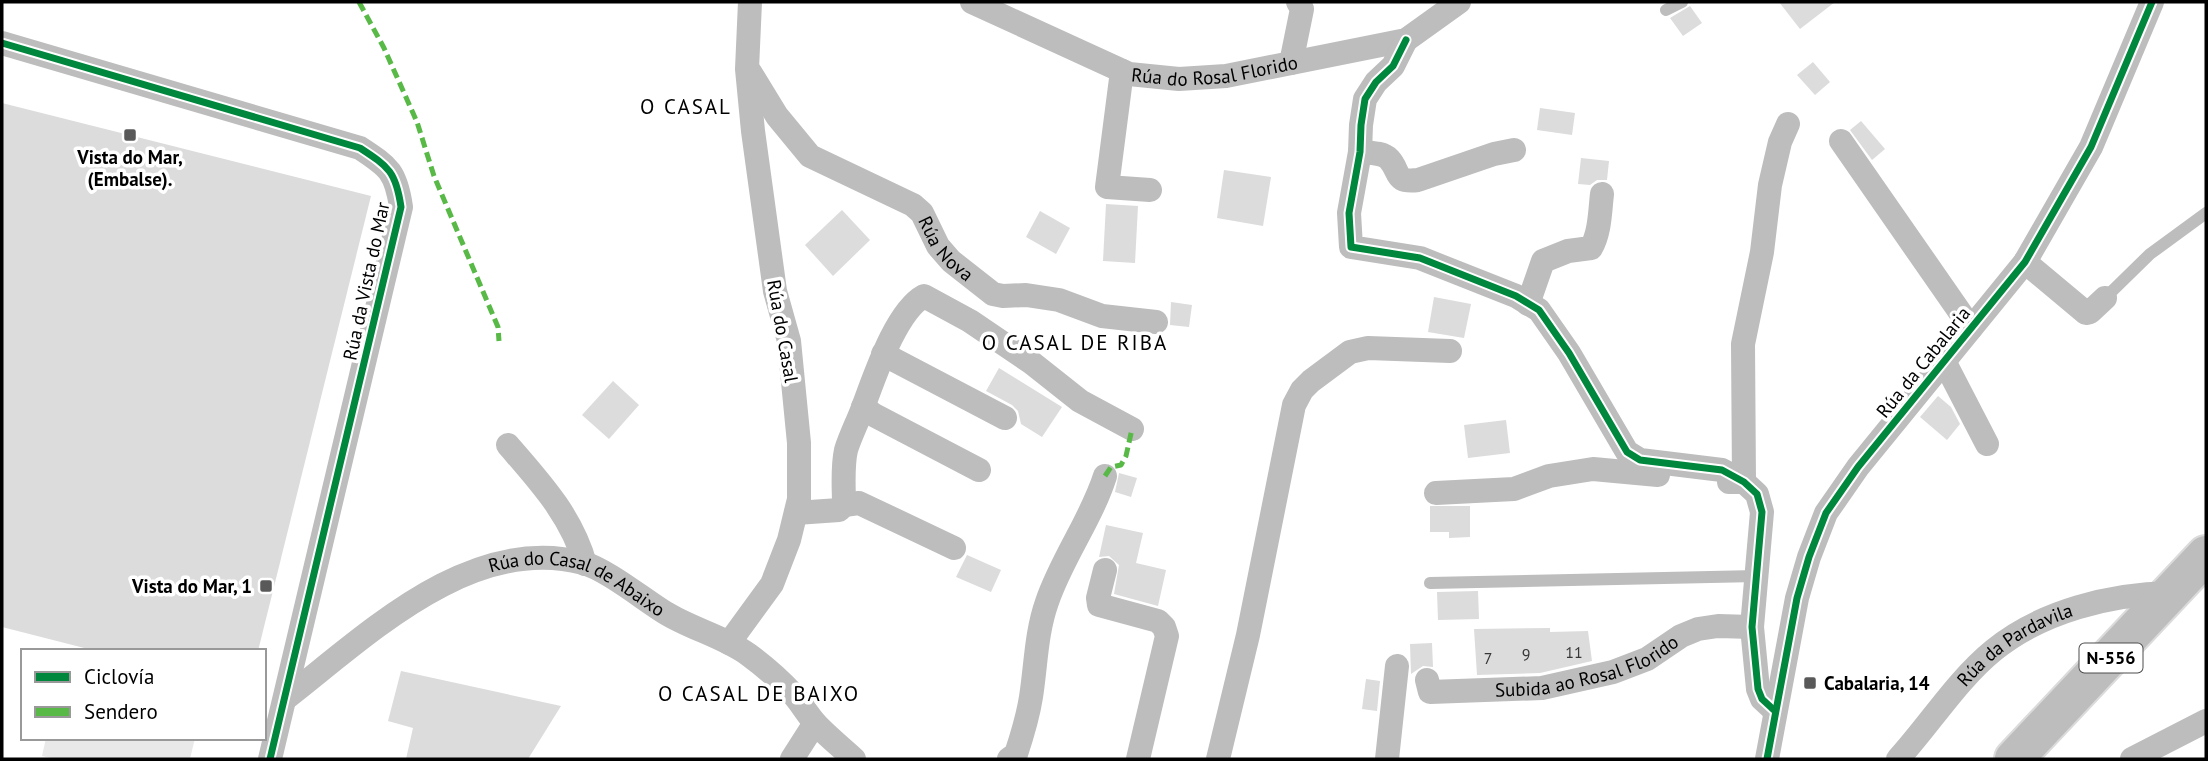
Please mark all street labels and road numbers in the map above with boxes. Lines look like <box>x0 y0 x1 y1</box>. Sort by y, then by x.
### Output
street label: Rúa do Rosal Florido <box>1130 50 1300 91</box>
street label: Rúa da Vista do Mar <box>338 199 395 362</box>
street label: Rúa Nova <box>913 212 978 286</box>
street label: Rúa do Casal <box>762 278 804 385</box>
street label: Rúa da Cabalaria <box>1871 302 1975 422</box>
street label: Rúa do Casal de Abaixo <box>486 546 670 621</box>
street label: Rúa da Pardavila <box>1951 598 2076 691</box>
street label: Subida ao Rosal Florido <box>1494 629 1683 702</box>
road number: N-556 <box>2080 644 2142 672</box>

